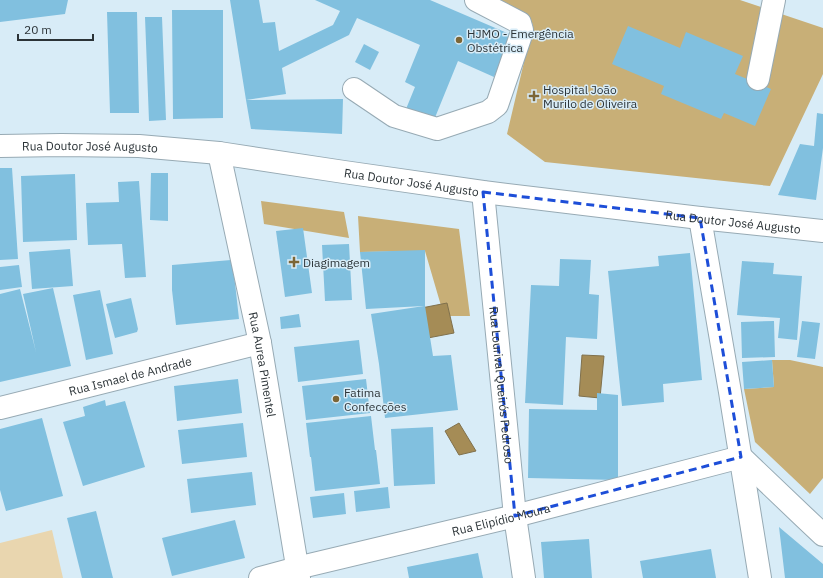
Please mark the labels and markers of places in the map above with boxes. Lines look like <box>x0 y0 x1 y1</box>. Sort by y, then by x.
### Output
place label: HJMO - Emergência Obstétrica <box>467 26 574 55</box>
marker: HJMO - Emergência Obstétrica <box>454 35 464 45</box>
place label: Hospital João Murilo de Oliveira <box>543 82 638 111</box>
marker: Hospital João Murilo de Oliveira <box>528 90 540 102</box>
place label: Diagimagem <box>303 255 370 270</box>
marker: Diagimagem <box>288 256 300 268</box>
place label: Fatima Confecções <box>344 385 407 414</box>
marker: Fatima Confecções <box>331 394 341 404</box>

